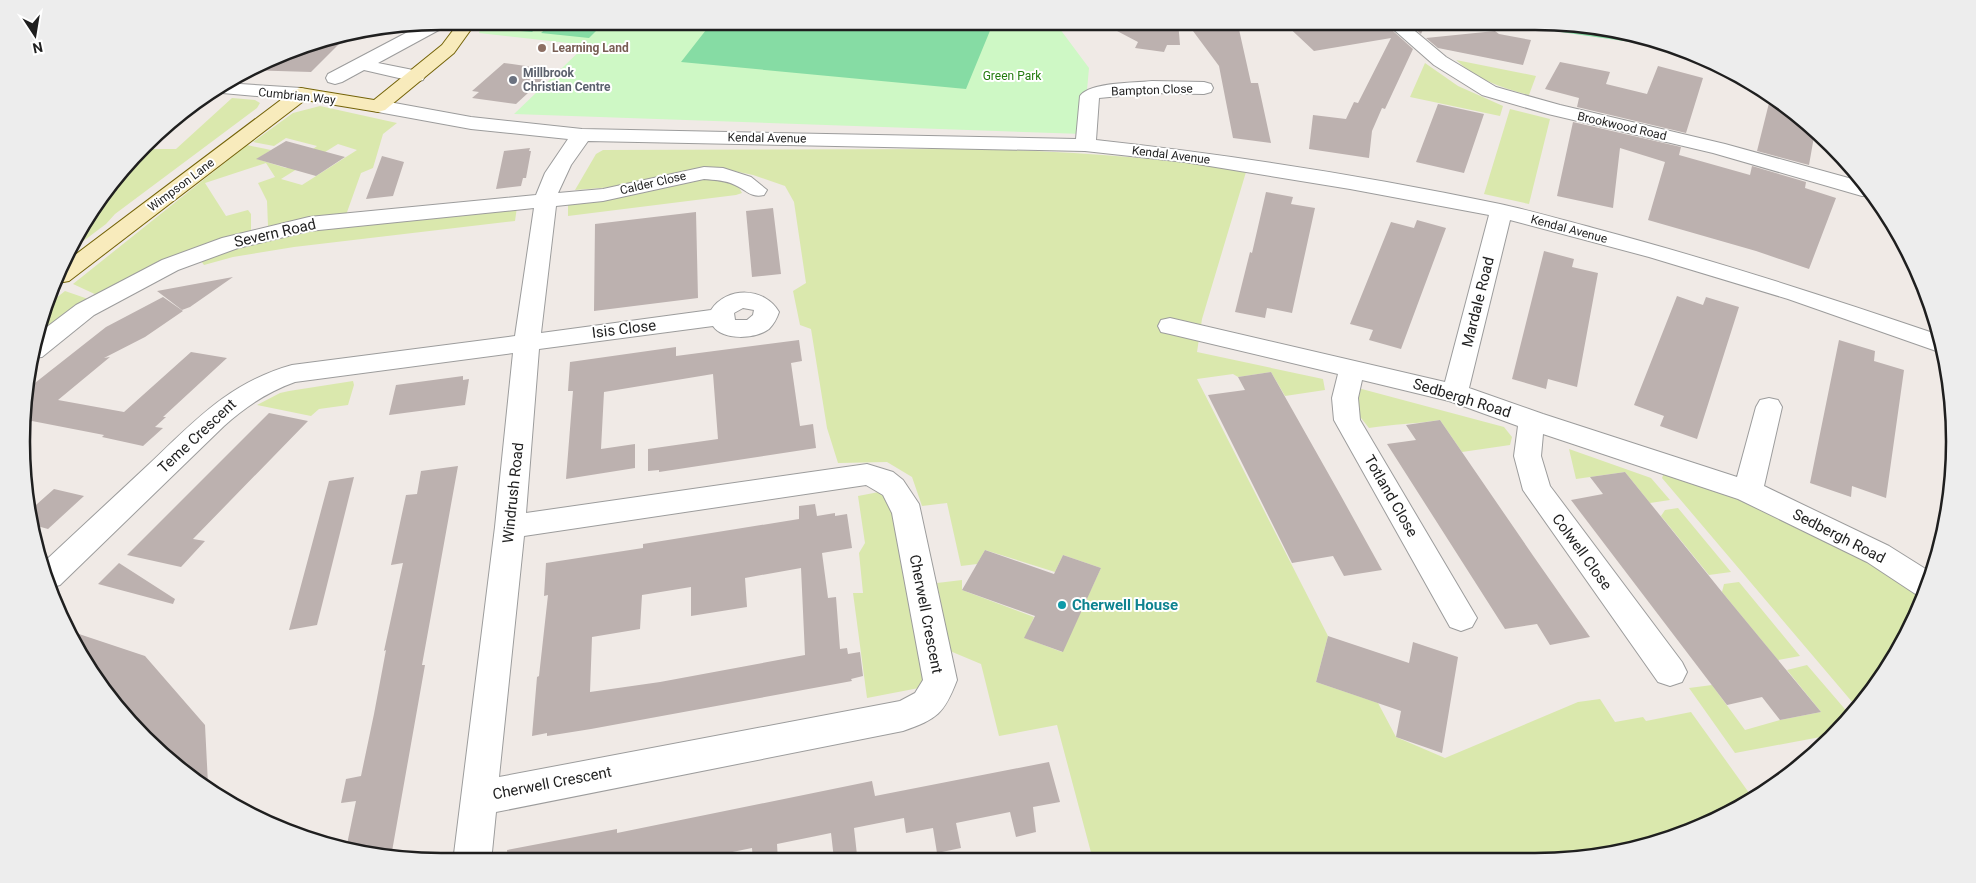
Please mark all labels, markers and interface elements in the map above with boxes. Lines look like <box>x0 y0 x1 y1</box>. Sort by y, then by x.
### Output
north arrow <box>10 10 60 60</box>
text: N <box>31 39 44 57</box>
place label: Learning Land <box>552 41 629 55</box>
marker: Learning Land <box>536 42 548 54</box>
place label: Millbrook Christian Centre <box>523 66 611 94</box>
park label: Green Park <box>983 69 1042 83</box>
marker: Millbrook Christian Centre <box>507 74 519 86</box>
street label: Bampton Close <box>1111 82 1193 98</box>
street label: Cumbrian Way <box>258 85 337 107</box>
street label: Brookwood Road <box>1576 109 1668 143</box>
street label: Kendal Avenue <box>727 130 807 146</box>
street label: Kendal Avenue <box>1131 143 1211 167</box>
street label: Wimpson Lane <box>145 156 217 214</box>
street label: Calder Close <box>619 169 687 197</box>
street label: Kendal Avenue <box>1529 212 1609 246</box>
street label: Severn Road <box>232 215 318 251</box>
street label: Mardale Road <box>1458 255 1498 349</box>
street label: Isis Close <box>591 316 657 342</box>
street label: Sedbergh Road <box>1411 375 1513 421</box>
street label: Teme Crescent <box>154 395 240 477</box>
street label: Windrush Road <box>499 442 527 544</box>
street label: Totland Close <box>1360 452 1422 540</box>
street label: Sedbergh Road <box>1790 505 1888 567</box>
street label: Colwell Close <box>1548 510 1616 594</box>
street label: Cherwell Crescent <box>906 553 946 675</box>
place label: Cherwell House <box>1072 596 1178 614</box>
marker: Cherwell House <box>1056 599 1068 611</box>
street label: Cherwell Crescent <box>491 763 613 803</box>

